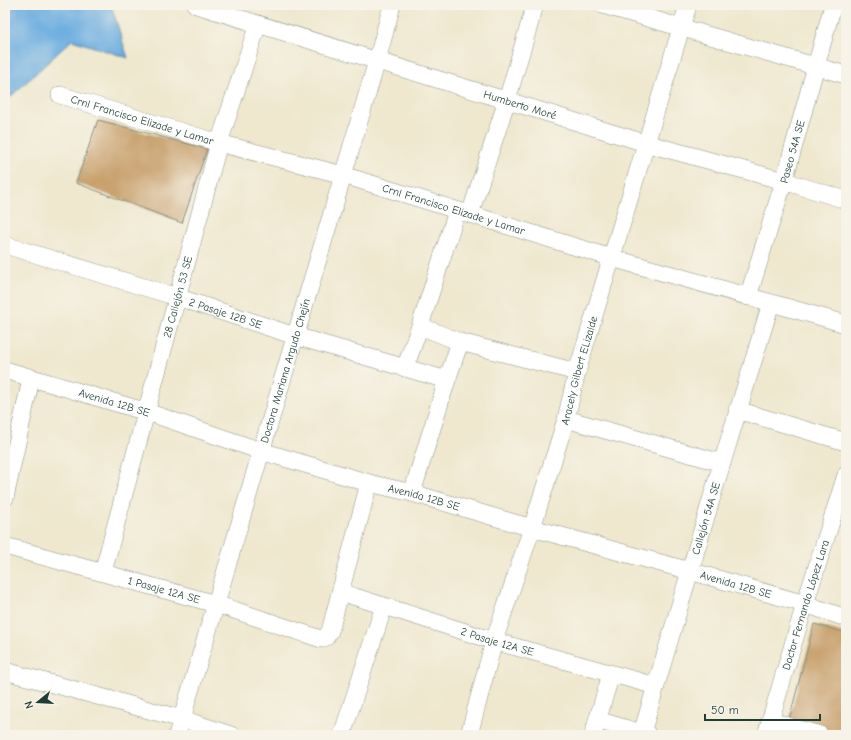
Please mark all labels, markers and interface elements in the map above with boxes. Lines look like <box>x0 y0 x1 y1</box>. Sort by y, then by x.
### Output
street label: Humberto Moré <box>482 88 558 123</box>
street label: Crnl Francisco Elizade y Lamar <box>69 93 216 148</box>
street label: Paseo 54A SE <box>778 118 808 185</box>
street label: Crnl Francisco Elizade y Lamar <box>381 182 527 238</box>
street label: 28 Callejón 53 SE <box>161 254 195 339</box>
street label: 2 Pasaje 12B SE <box>187 295 264 332</box>
street label: Doctora Mariana Argudo Chejín <box>258 297 313 445</box>
street label: Aracely Gilbert ELizalde <box>559 314 601 427</box>
street label: Avenida 12B SE <box>77 386 152 420</box>
street label: Callejón 54A SE <box>689 480 723 556</box>
street label: Avenida 12B SE <box>387 482 461 514</box>
street label: Doctor Fernando López Lara <box>780 538 832 672</box>
street label: Avenida 12B SE <box>699 568 773 601</box>
street label: 1 Pasaje 12A SE <box>126 574 202 606</box>
street label: 2 Pasaje 12A SE <box>459 625 536 659</box>
north arrow <box>18 682 58 722</box>
scale bar <box>705 696 820 722</box>
text: N <box>22 700 36 710</box>
text: 50 m <box>711 703 739 717</box>

